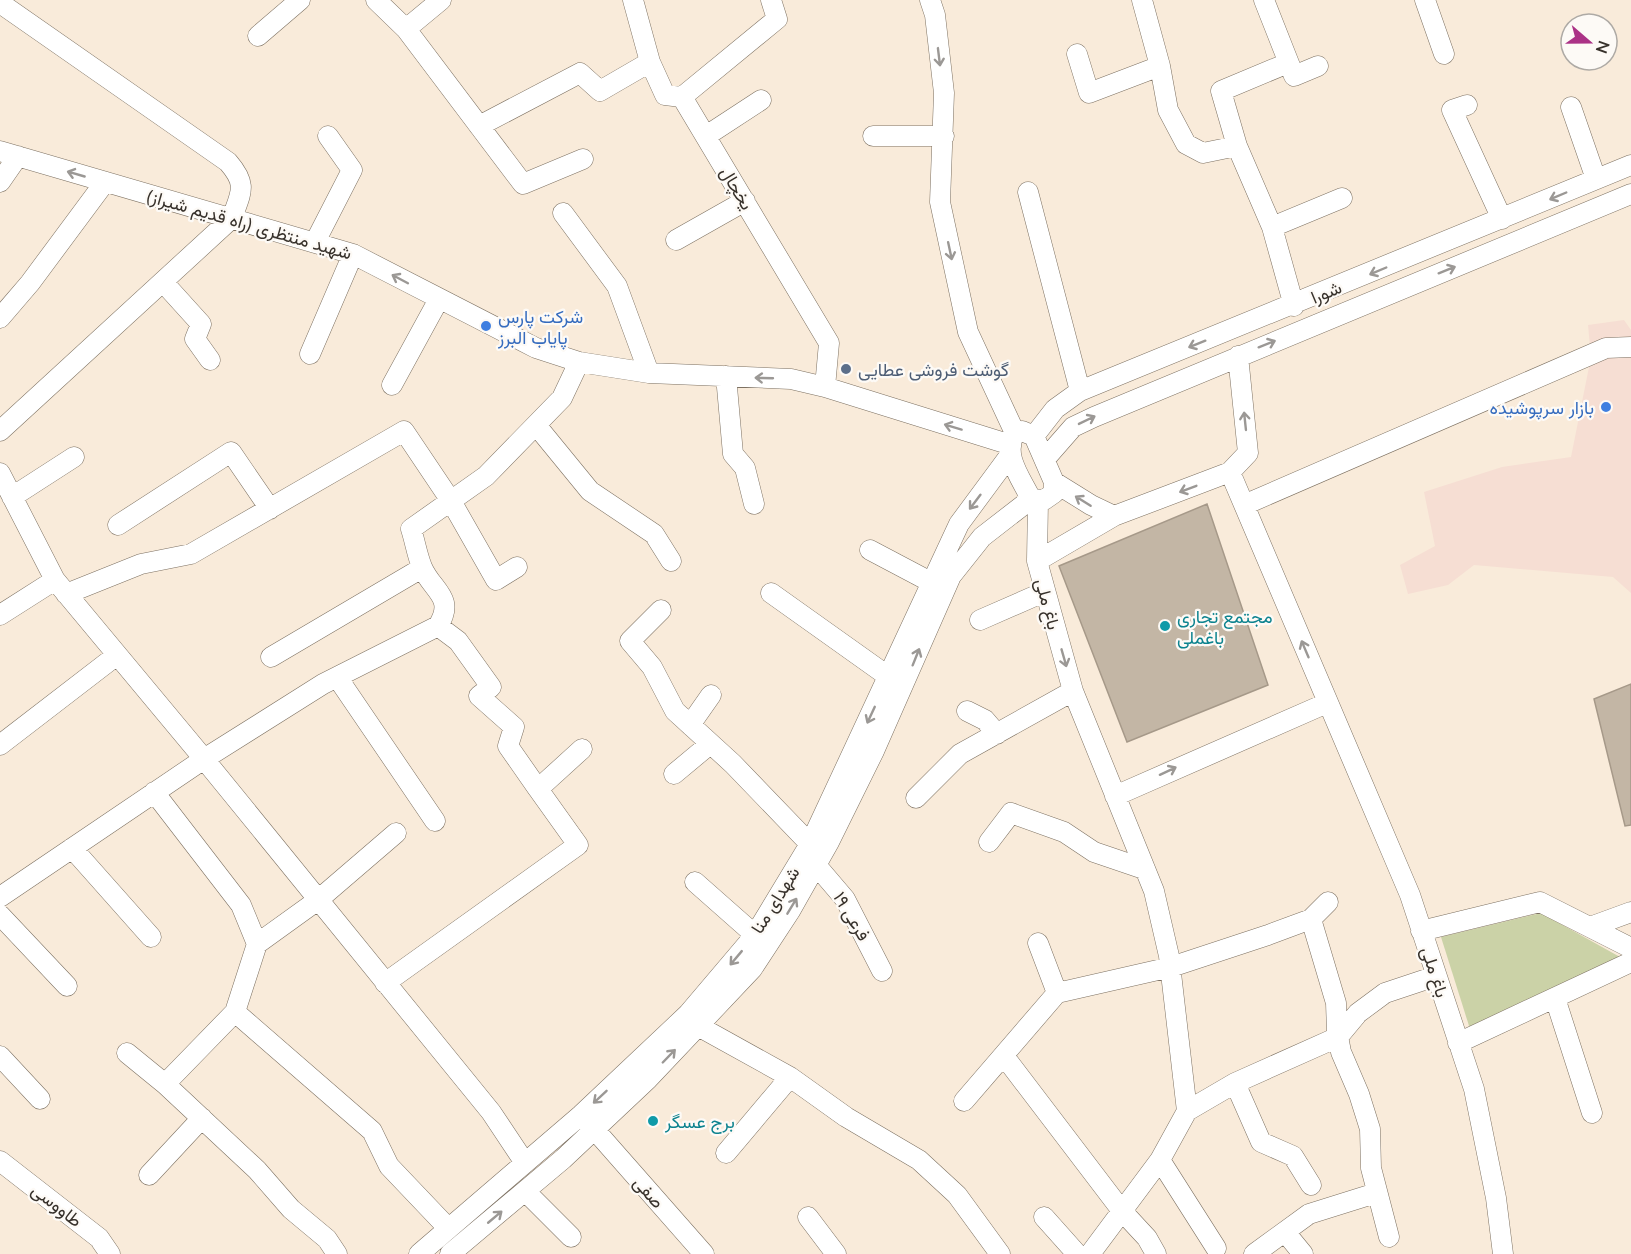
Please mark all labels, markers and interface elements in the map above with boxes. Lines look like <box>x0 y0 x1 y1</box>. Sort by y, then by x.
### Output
north arrow <box>1559 12 1619 72</box>
text: N <box>1592 38 1615 56</box>
one-way arrow <box>934 47 945 67</box>
street label: یخچال <box>714 162 759 214</box>
one-way arrow <box>67 167 86 179</box>
street label: شهید منتظری (راه قدیم شیراز) <box>143 184 355 265</box>
one-way arrow <box>1549 190 1567 202</box>
one-way arrow <box>945 241 956 260</box>
one-way arrow <box>1437 264 1456 275</box>
one-way arrow <box>1369 266 1387 277</box>
one-way arrow <box>392 273 410 284</box>
street label: شورا <box>1307 275 1345 309</box>
place label: شرکت پارس پایاب البرز <box>497 305 583 350</box>
marker: شرکت پارس پایاب البرز <box>479 319 493 333</box>
one-way arrow <box>1257 338 1276 349</box>
one-way arrow <box>1188 339 1207 350</box>
place label: گوشت فروشی عطایی <box>858 358 1009 381</box>
marker: گوشت فروشی عطایی <box>839 362 853 376</box>
one-way arrow <box>755 372 775 384</box>
place label: بازار سرپوشیده <box>1490 396 1594 420</box>
marker: بازار سرپوشیده <box>1599 400 1613 414</box>
one-way arrow <box>1239 412 1250 432</box>
one-way arrow <box>1078 414 1096 425</box>
one-way arrow <box>943 420 962 431</box>
one-way arrow <box>1179 484 1197 495</box>
one-way arrow <box>969 494 981 510</box>
one-way arrow <box>1075 494 1092 506</box>
street label: باغ ملی <box>1029 576 1066 632</box>
place label: مجتمع تجاری باغملی <box>1177 605 1273 649</box>
marker: مجتمع تجاری باغملی <box>1158 619 1172 633</box>
one-way arrow <box>1298 640 1309 658</box>
one-way arrow <box>911 648 922 666</box>
one-way arrow <box>1059 648 1070 667</box>
one-way arrow <box>864 705 876 723</box>
one-way arrow <box>1159 765 1177 777</box>
street label: شهدای منا <box>745 862 805 938</box>
street label: فرعی ۱۹ <box>828 887 876 945</box>
one-way arrow <box>787 898 799 915</box>
street label: باغ ملی <box>1415 944 1454 1001</box>
one-way arrow <box>729 950 742 966</box>
one-way arrow <box>662 1049 676 1064</box>
one-way arrow <box>592 1090 607 1104</box>
place label: برج عسگر <box>664 1110 735 1134</box>
marker: برج عسگر <box>646 1114 660 1128</box>
street label: صفی <box>629 1171 669 1213</box>
street label: طاووسی <box>27 1178 87 1232</box>
one-way arrow <box>487 1210 503 1223</box>

